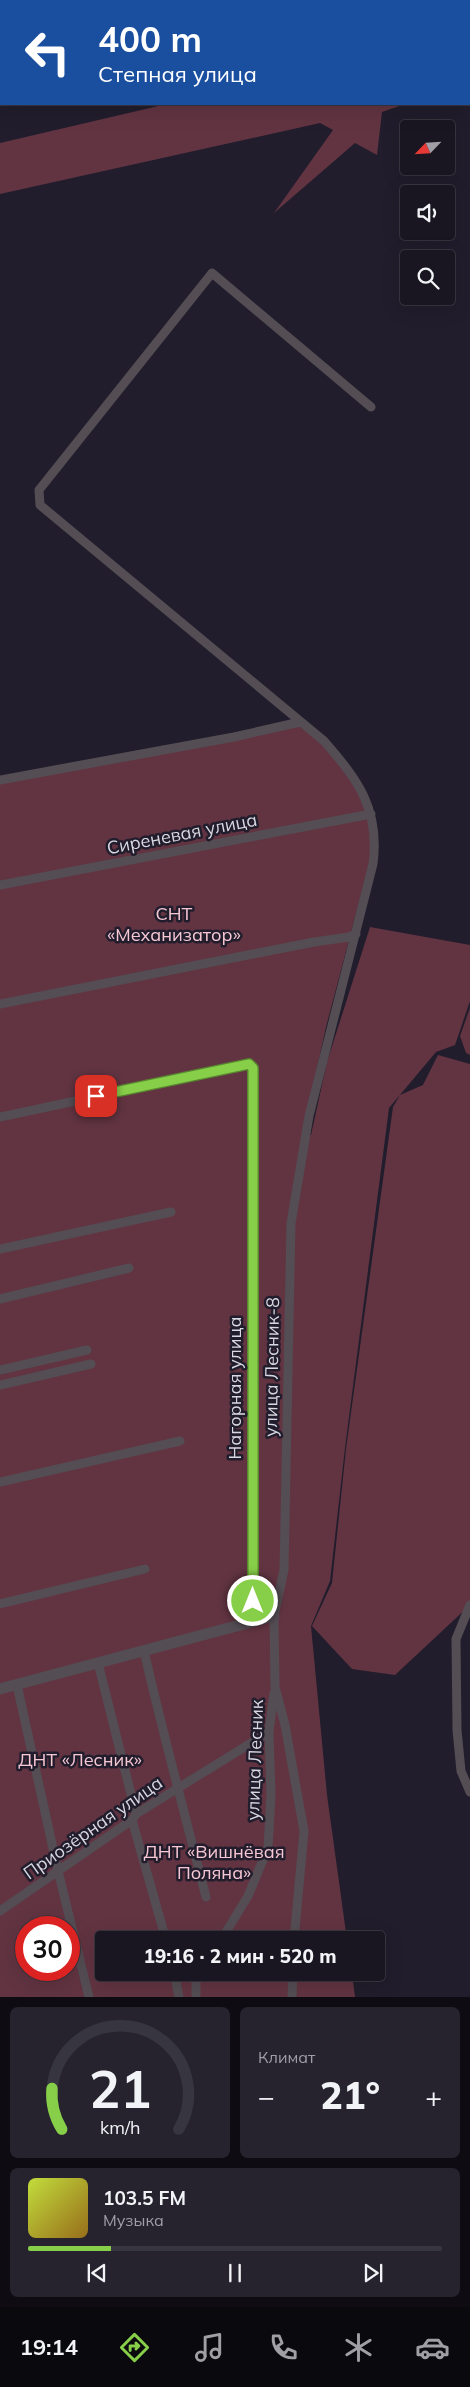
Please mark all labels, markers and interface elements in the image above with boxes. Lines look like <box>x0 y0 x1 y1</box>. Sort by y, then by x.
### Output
text: 400 m <box>98 17 202 61</box>
icon: left <box>15 20 80 85</box>
text: Степная улица <box>98 60 257 88</box>
north arrow <box>400 120 455 175</box>
map controls <box>400 120 455 305</box>
button: sound <box>400 185 455 240</box>
button: search <box>400 250 455 305</box>
street label: Сиреневая улица <box>105 808 259 859</box>
park label: СНТ «Механизатор» <box>107 902 241 946</box>
pin <box>75 1075 117 1117</box>
icon: arrive <box>82 1082 110 1110</box>
street label: улица Лесник-8 <box>259 1297 284 1437</box>
street label: Нагорная улица <box>223 1317 246 1460</box>
position arrow <box>226 1574 278 1626</box>
street label: улица Лесник <box>241 1699 268 1821</box>
park label: ДНТ «Лесник» <box>18 1748 142 1771</box>
street label: Приозёрная улица <box>19 1771 167 1884</box>
park label: ДНТ «Вишнёвая Поляна» <box>143 1840 285 1884</box>
speed limit sign: 30 <box>15 1916 80 1981</box>
text: 19:16 · 2 мин · 520 m <box>143 1944 337 1968</box>
text: Климат <box>258 2047 315 2067</box>
text: 21 <box>89 2056 151 2121</box>
text: 21° <box>320 2071 380 2119</box>
text: − <box>258 2079 275 2114</box>
text: + <box>425 2079 442 2114</box>
text: km/h <box>100 2116 140 2138</box>
text: 103.5 FM <box>103 2186 186 2210</box>
text: Музыка <box>103 2210 164 2230</box>
icon: previous <box>83 2259 111 2287</box>
icon: pause <box>221 2259 249 2287</box>
icon: next <box>359 2259 387 2287</box>
icon: directions <box>117 2330 152 2365</box>
icon: music <box>192 2330 227 2365</box>
icon: phone <box>266 2330 301 2365</box>
icon: climate <box>341 2330 376 2365</box>
icon: car <box>415 2330 450 2365</box>
text: 19:14 <box>20 2333 78 2361</box>

